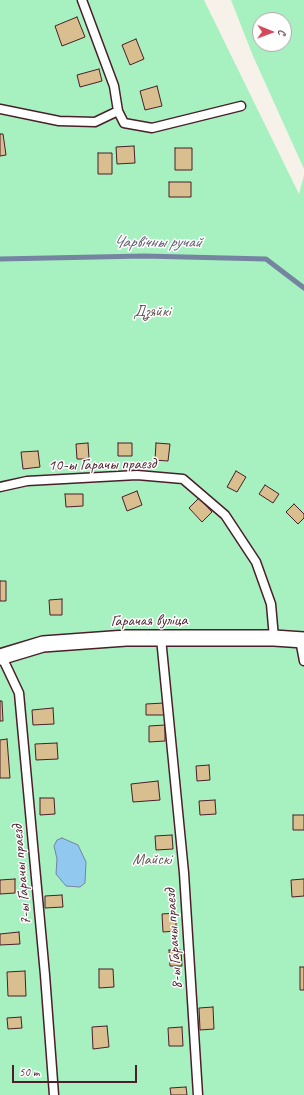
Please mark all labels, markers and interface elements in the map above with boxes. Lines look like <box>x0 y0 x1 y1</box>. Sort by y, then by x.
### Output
north arrow <box>252 12 292 52</box>
text: С <box>276 29 290 35</box>
water label: Чарвічны ручай <box>113 233 201 253</box>
park label: Дзяйкі <box>133 302 171 322</box>
street label: 10-ы Гарачы праезд <box>48 454 156 476</box>
street label: Гарачая вуліца <box>110 611 188 631</box>
street label: 7-ы Гарачы праезд <box>8 824 36 926</box>
park label: Майскі <box>132 850 172 870</box>
street label: 8-ы Гарачы праезд <box>161 888 187 990</box>
scale bar <box>14 1057 139 1083</box>
text: 50 m <box>19 1064 39 1080</box>

